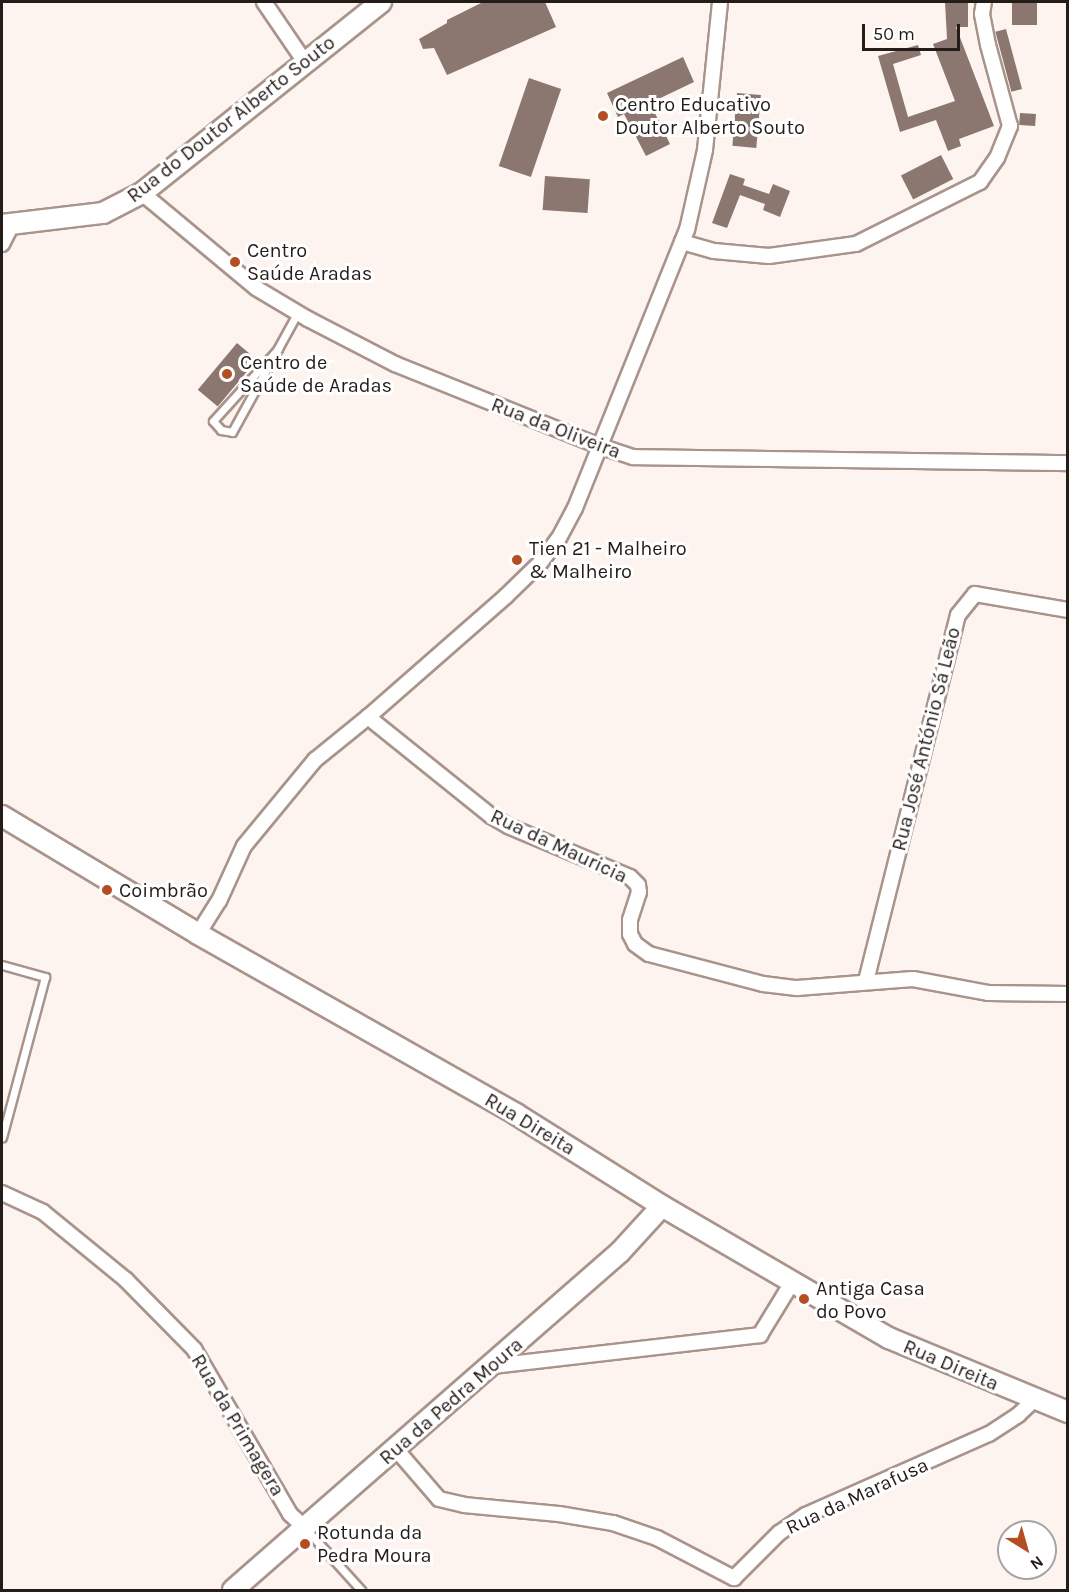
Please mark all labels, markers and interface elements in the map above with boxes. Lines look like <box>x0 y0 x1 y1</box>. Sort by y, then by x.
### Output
scale bar <box>865 12 962 50</box>
text: 50 m <box>873 23 915 45</box>
street label: Rua do Doutor Alberto Souto <box>122 30 340 208</box>
place label: Centro Educativo Doutor Alberto Souto <box>615 92 805 139</box>
marker: Centro Educativo Doutor Alberto Souto <box>596 109 610 123</box>
place label: Centro Saúde Aradas <box>247 238 372 285</box>
marker: Centro Saúde Aradas <box>228 255 242 269</box>
place label: Centro de Saúde de Aradas <box>240 350 392 397</box>
marker: Centro de Saúde de Aradas <box>218 365 236 383</box>
street label: Rua da Oliveira <box>488 392 624 464</box>
place label: Tien 21 - Malheiro & Malheiro <box>529 536 687 583</box>
marker: Tien 21 - Malheiro & Malheiro <box>510 553 524 567</box>
street label: Rua José António Sá Leão <box>887 625 965 853</box>
street label: Rua da Mauricia <box>487 804 631 888</box>
place label: Coimbrão <box>119 878 208 902</box>
marker: Coimbrão <box>100 883 114 897</box>
street label: Rua Direita <box>480 1088 580 1160</box>
place label: Antiga Casa do Povo <box>816 1276 925 1323</box>
marker: Antiga Casa do Povo <box>797 1292 811 1306</box>
street label: Rua da Pedra Moura <box>374 1332 528 1470</box>
street label: Rua Direita <box>900 1334 1002 1396</box>
street label: Rua da Primagera <box>186 1350 290 1500</box>
street label: Rua da Marafusa <box>782 1452 932 1540</box>
place label: Rotunda da Pedra Moura <box>317 1520 431 1567</box>
north arrow <box>997 1520 1057 1580</box>
marker: Rotunda da Pedra Moura <box>298 1537 312 1551</box>
text: N <box>1027 1552 1047 1574</box>

